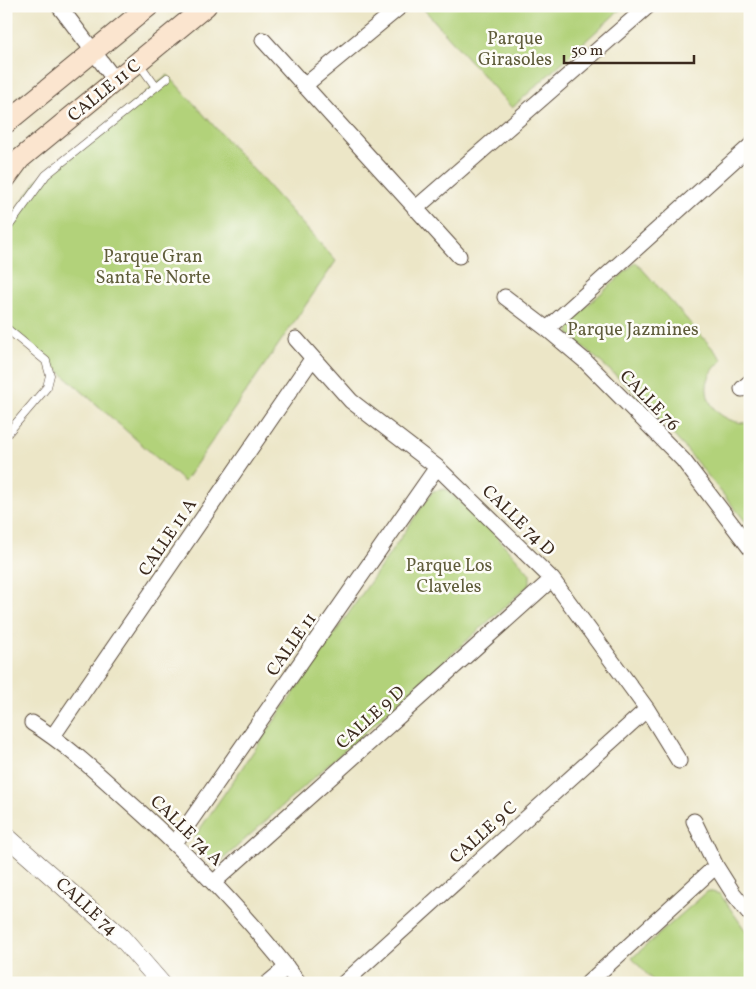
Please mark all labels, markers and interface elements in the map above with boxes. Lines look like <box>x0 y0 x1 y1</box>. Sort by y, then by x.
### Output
park label: Parque Girasoles <box>478 27 552 73</box>
scale bar <box>564 32 694 64</box>
text: 50 m <box>571 41 603 62</box>
street label: CALLE 11 C <box>63 54 147 129</box>
park label: Parque Gran Santa Fe Norte <box>95 245 211 291</box>
park label: Parque Jazmines <box>567 318 699 343</box>
street label: CALLE 76 <box>613 365 684 437</box>
street label: CALLE 74 D <box>476 480 560 562</box>
street label: CALLE 11 A <box>133 494 204 582</box>
park label: Parque Los Claveles <box>406 554 492 600</box>
street label: CALLE 11 <box>261 608 323 682</box>
street label: CALLE 9 D <box>331 680 411 756</box>
street label: CALLE 74 A <box>144 790 228 872</box>
street label: CALLE 9 C <box>445 796 523 870</box>
street label: CALLE 74 <box>49 872 123 942</box>

